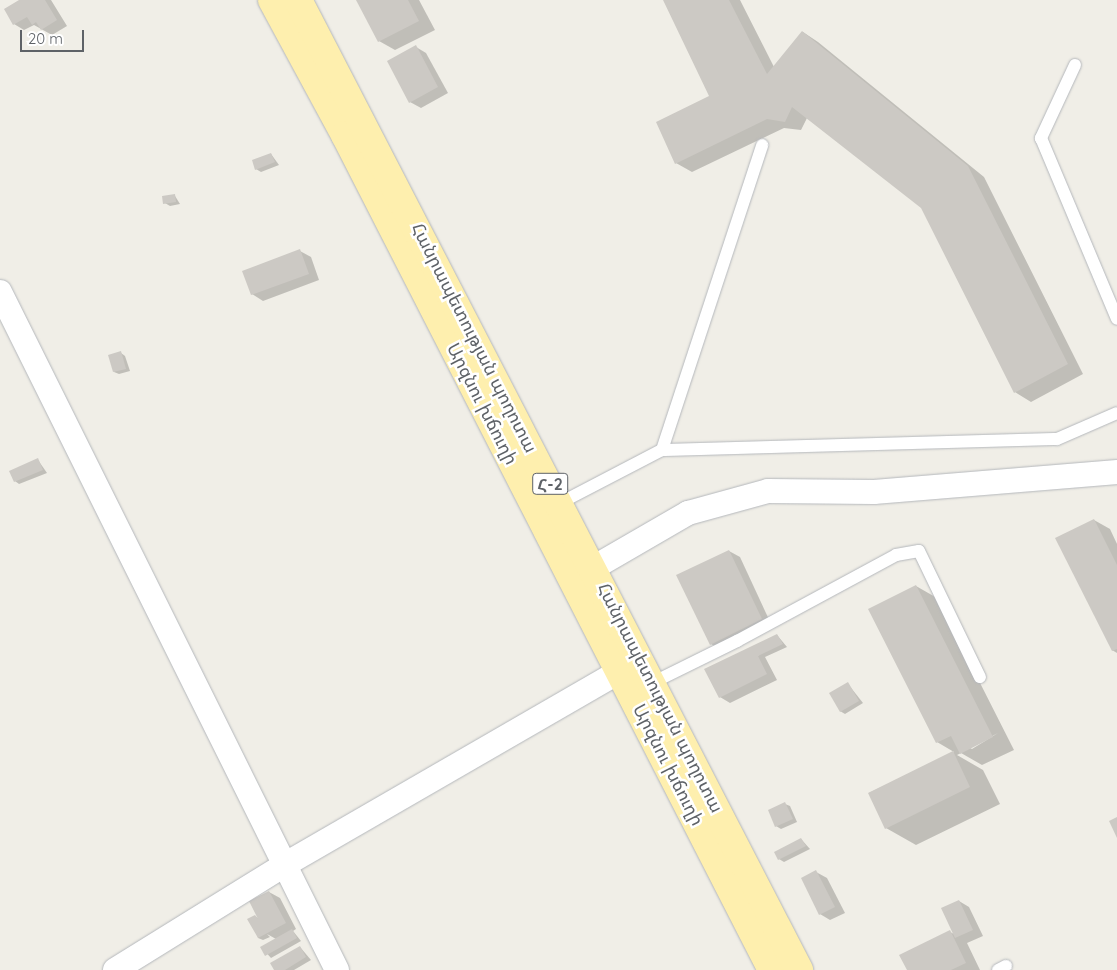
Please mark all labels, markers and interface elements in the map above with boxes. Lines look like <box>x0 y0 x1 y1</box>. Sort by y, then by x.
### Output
scale bar <box>22 20 86 52</box>
text: 20 m <box>28 29 63 48</box>
street label: Հանրապետության պողոտա <box>406 219 542 457</box>
street label: Արզնու խճուղի <box>442 340 522 468</box>
road number: Հ-2 <box>531 470 569 498</box>
street label: Հանրապետության պողոտա <box>592 579 728 817</box>
street label: Արզնու խճուղի <box>628 701 708 829</box>

